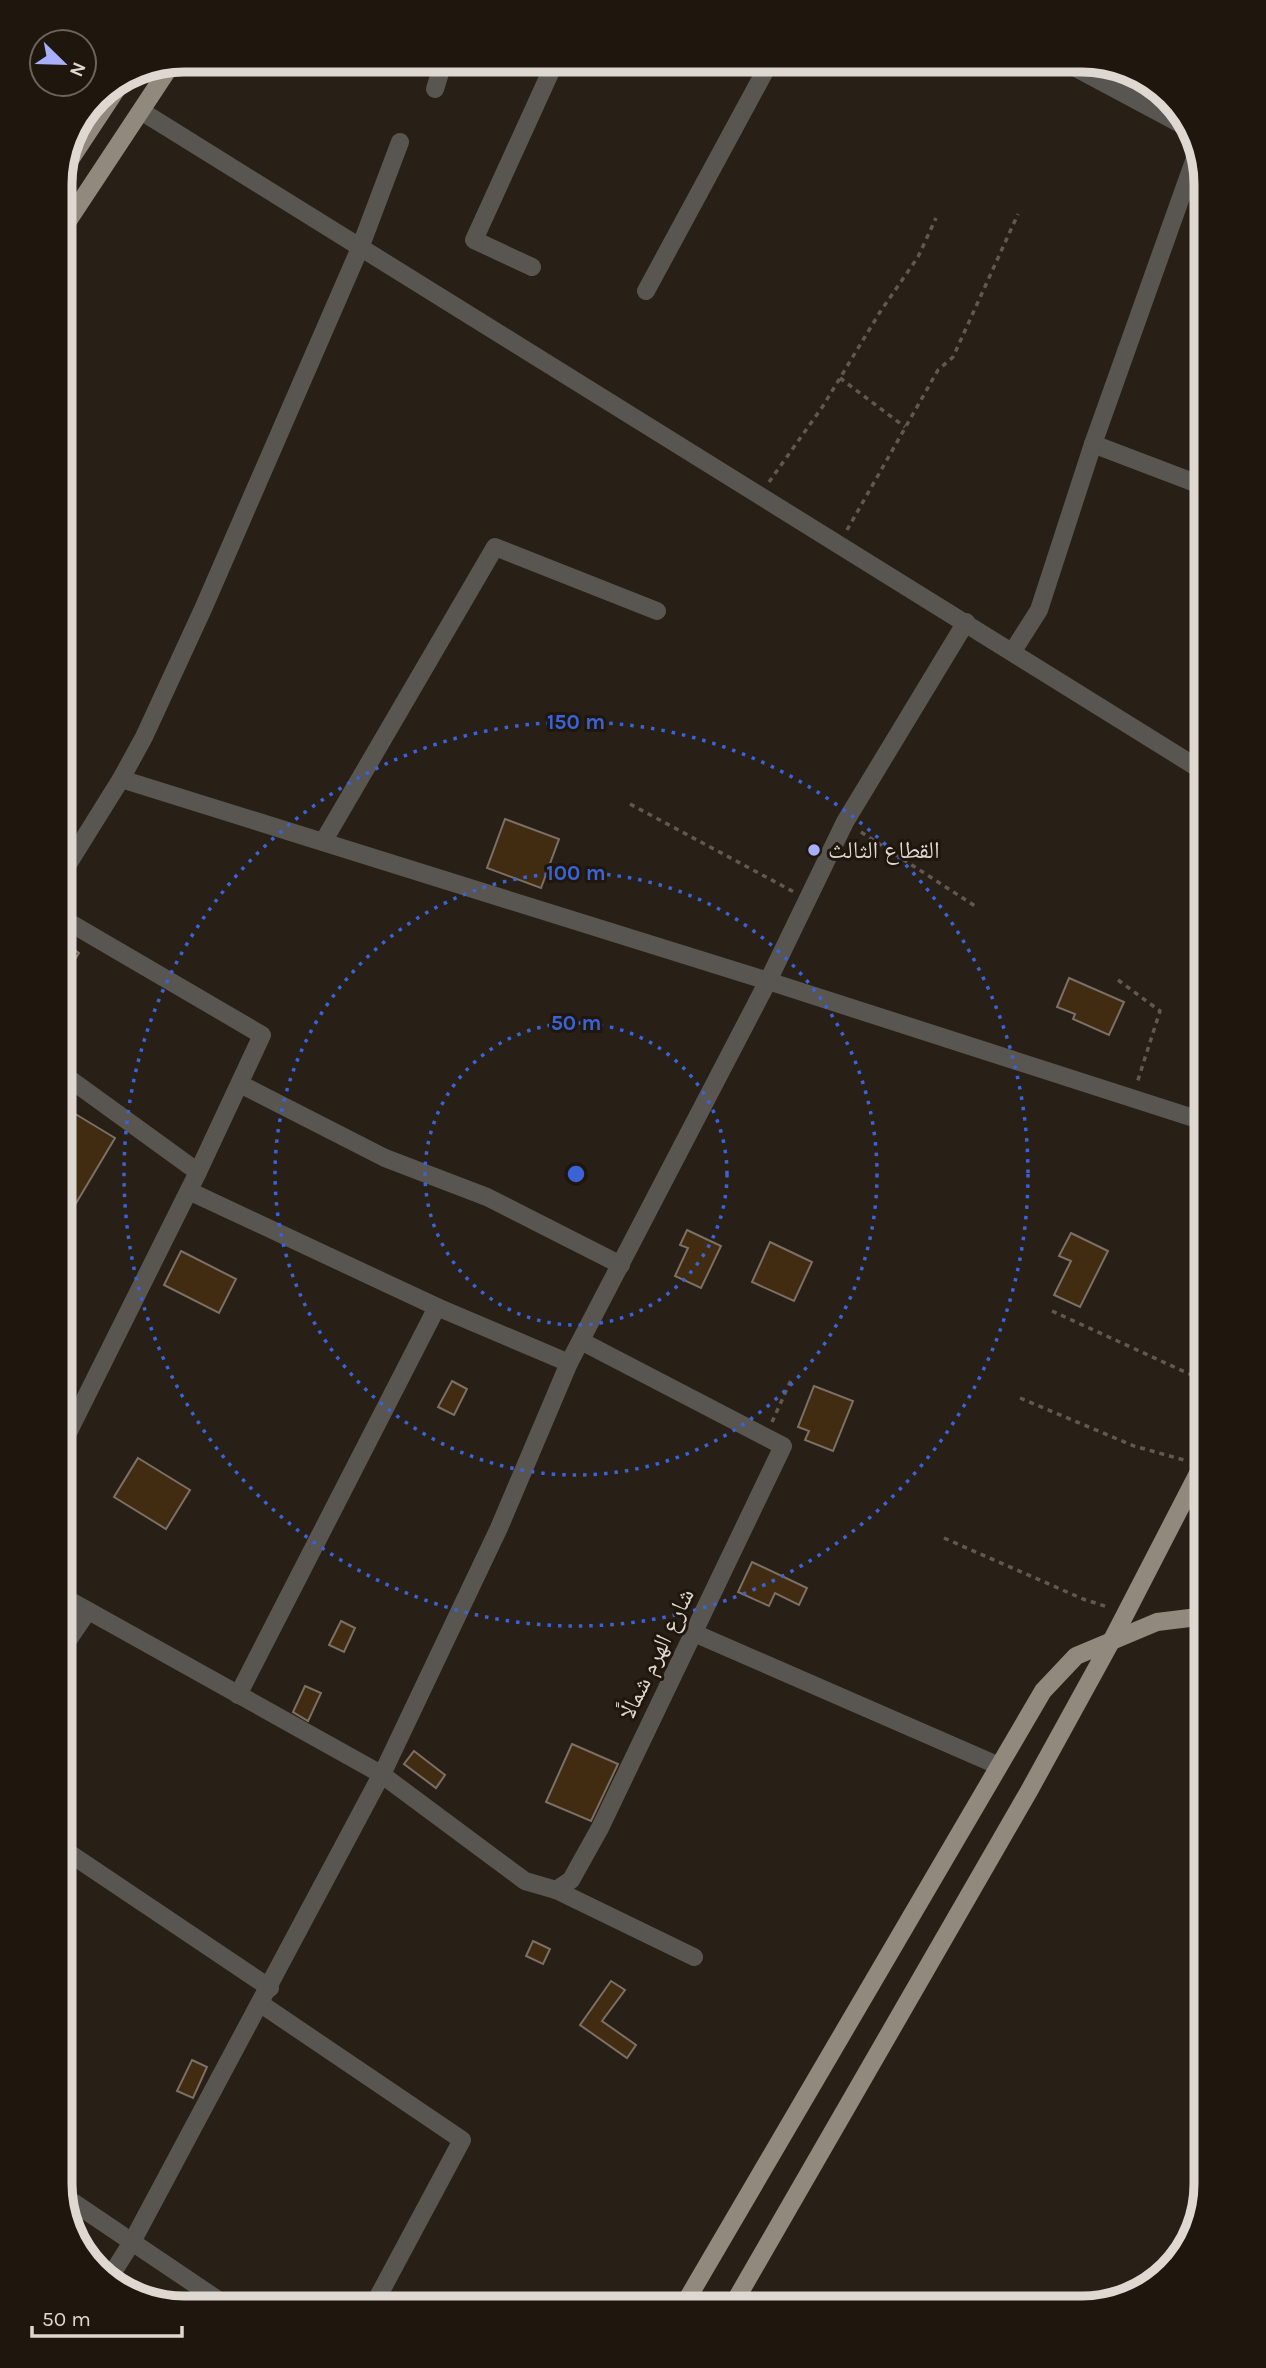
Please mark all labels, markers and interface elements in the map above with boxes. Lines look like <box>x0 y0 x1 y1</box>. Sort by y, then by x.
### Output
north arrow <box>28 28 98 98</box>
text: N <box>65 59 91 80</box>
text: 150 m <box>547 710 605 734</box>
place label: القطاع الثالث <box>828 836 940 865</box>
marker: القطاع الثالث <box>806 842 822 858</box>
text: 100 m <box>546 861 606 885</box>
text: 50 m <box>551 1011 601 1035</box>
centre of rings <box>564 1162 588 1186</box>
street label: شارع الهرم شمالًا <box>611 1583 702 1725</box>
scale bar <box>32 2294 182 2338</box>
text: 50 m <box>42 2307 91 2331</box>

